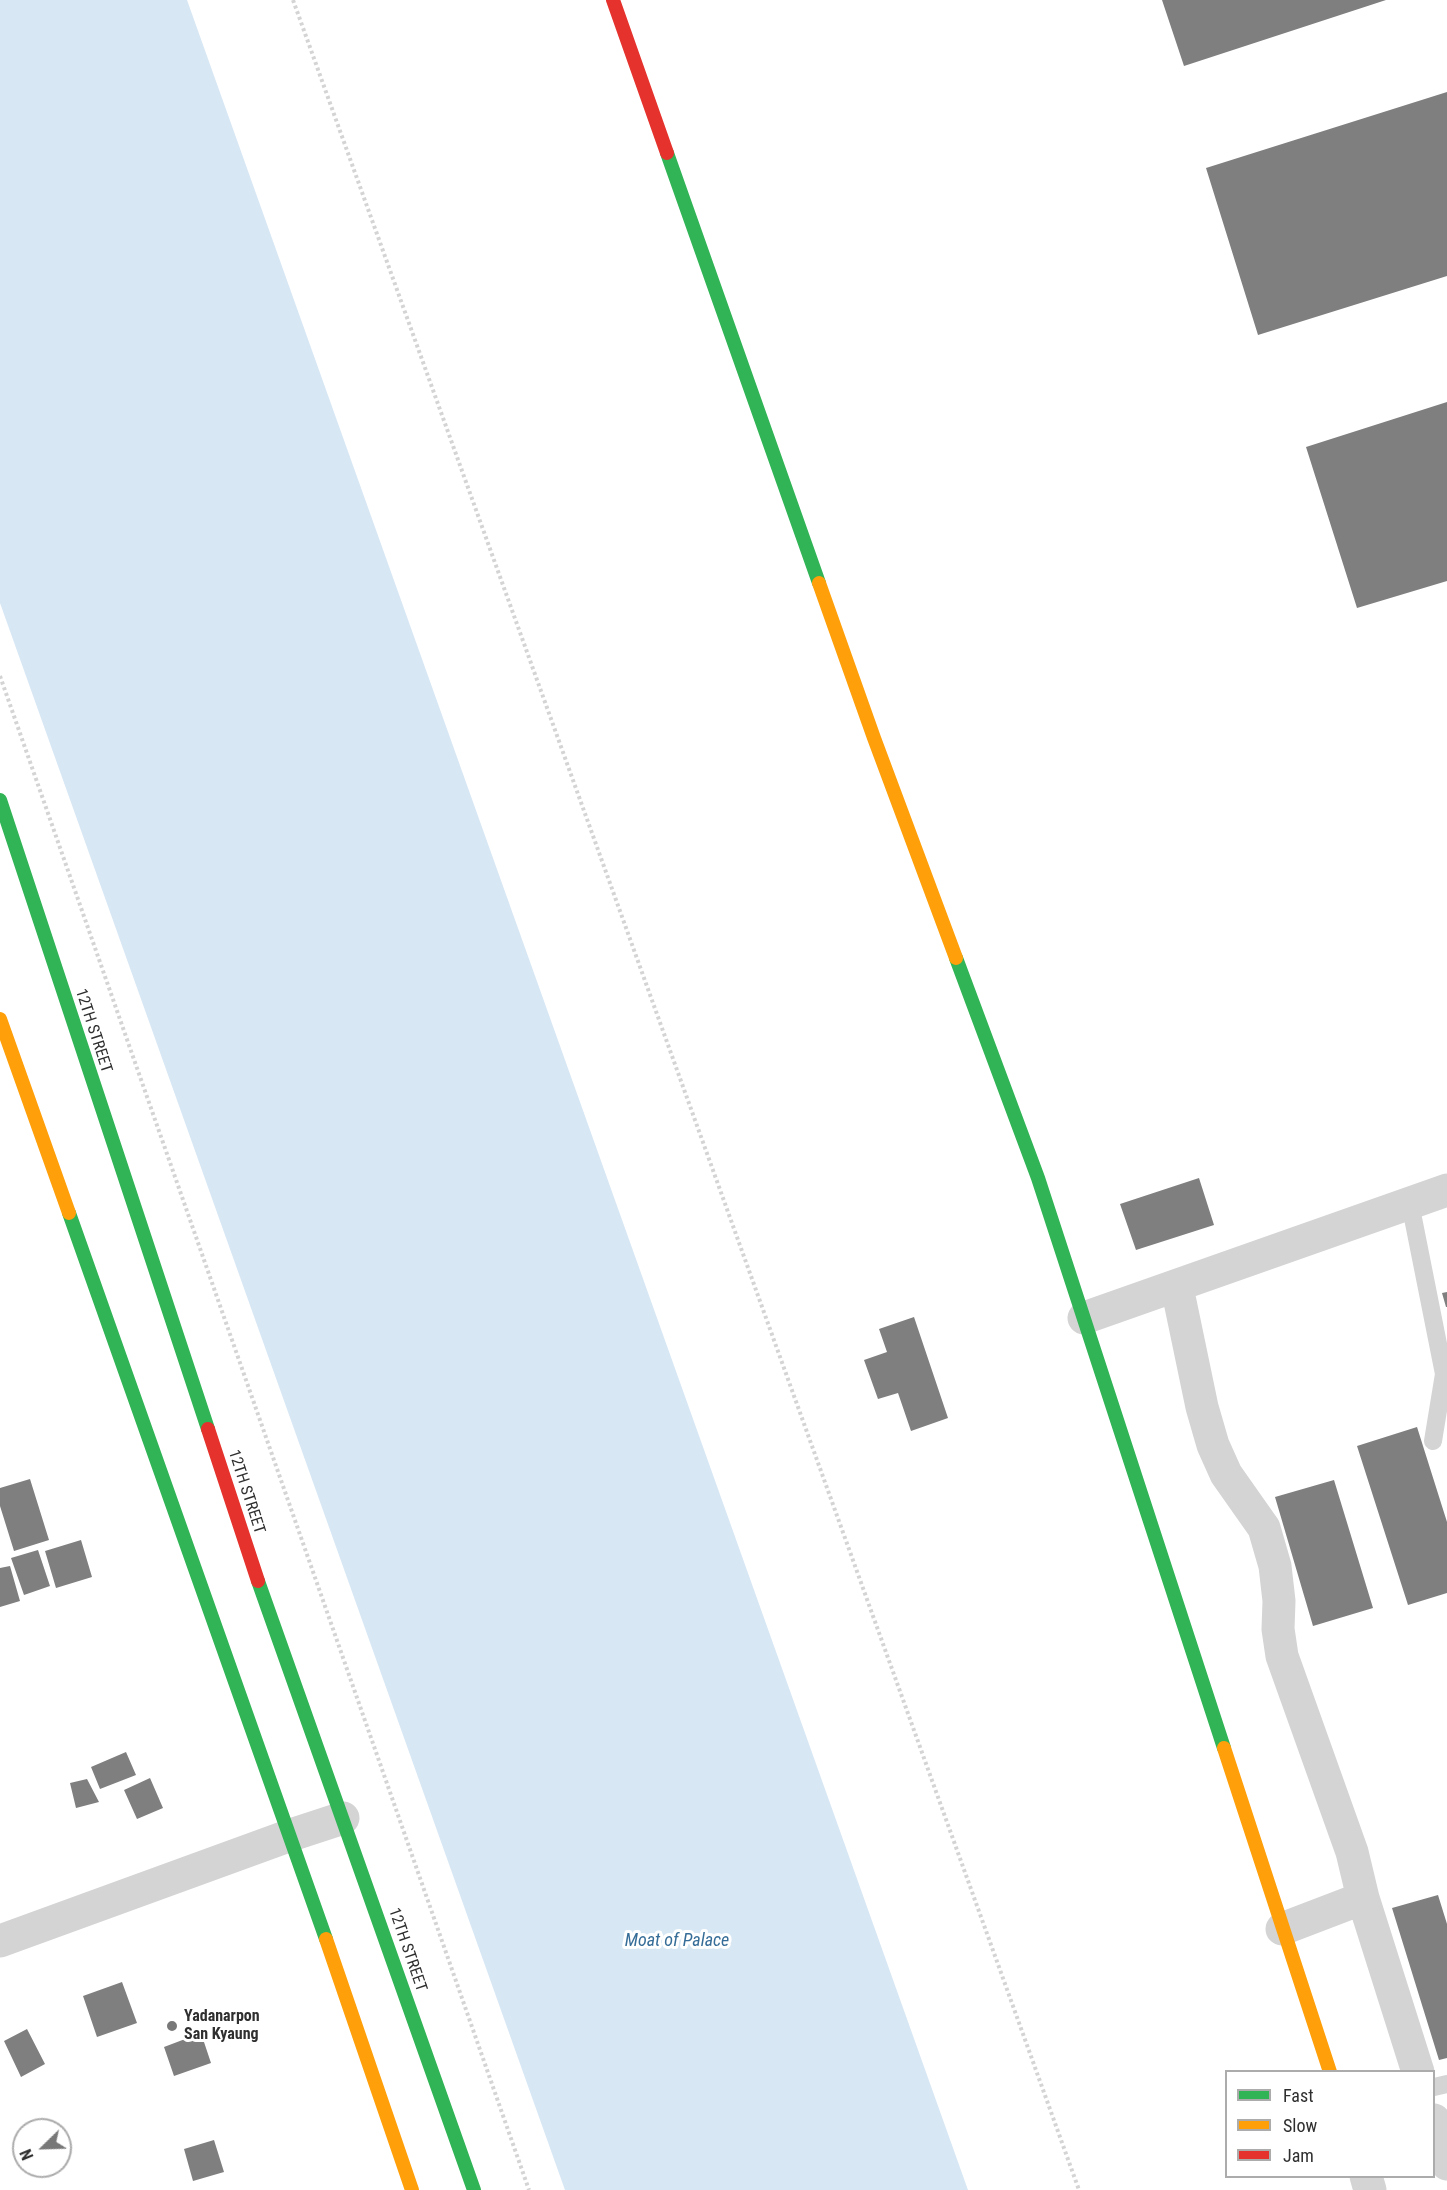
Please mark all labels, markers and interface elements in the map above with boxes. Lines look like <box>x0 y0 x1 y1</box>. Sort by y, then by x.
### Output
street label: 12TH STREET <box>70 987 116 1075</box>
street label: 12TH STREET <box>223 1448 269 1536</box>
street label: 12TH STREET <box>384 1906 430 1994</box>
water label: Moat of Palace <box>625 1930 729 1952</box>
place label: Yadanarpon San Kyaung <box>184 2007 260 2045</box>
marker: Yadanarpon San Kyaung <box>165 2019 179 2033</box>
legend <box>1225 2070 1435 2178</box>
text: Fast <box>1283 2085 1314 2106</box>
text: Slow <box>1283 2115 1317 2136</box>
north arrow <box>12 2118 72 2178</box>
text: Jam <box>1283 2145 1314 2166</box>
text: N <box>16 2146 37 2163</box>

